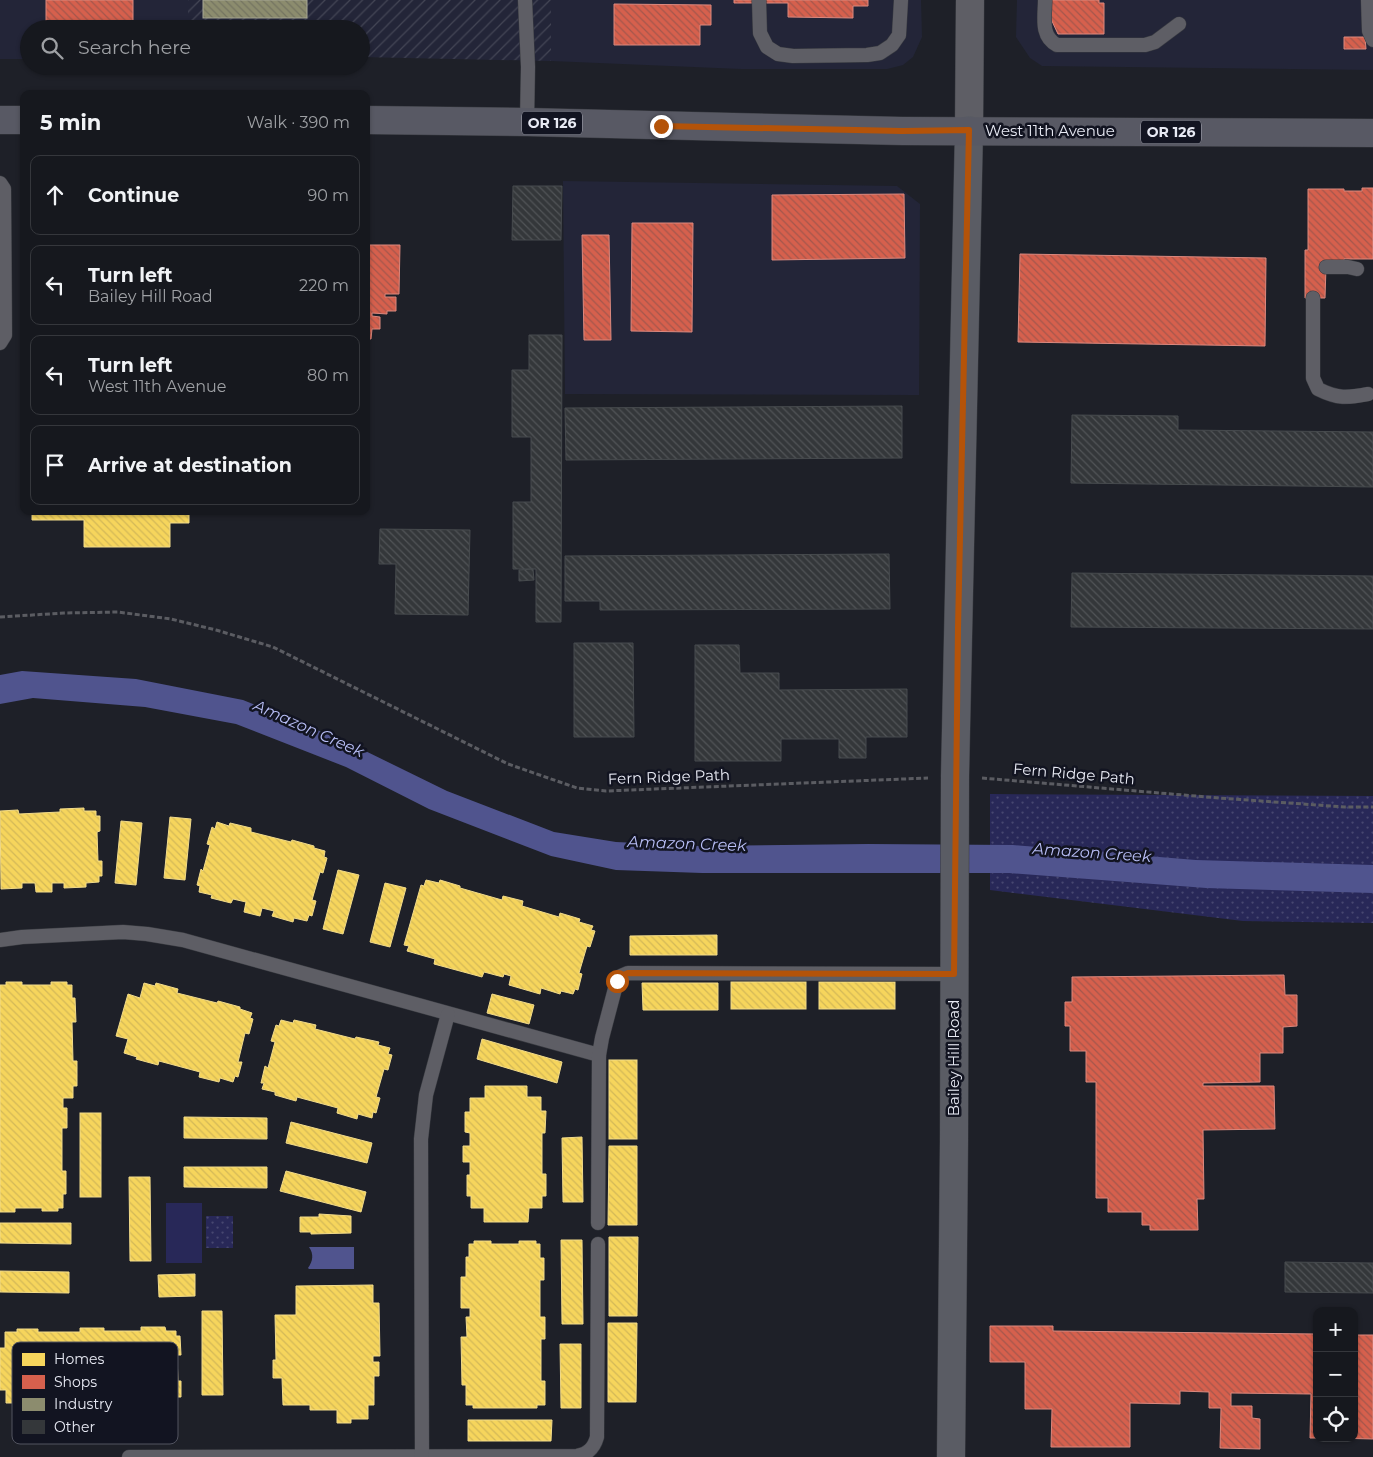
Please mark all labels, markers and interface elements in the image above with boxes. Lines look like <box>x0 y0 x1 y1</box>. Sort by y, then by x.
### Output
search box <box>20 20 370 75</box>
icon: search <box>38 34 66 62</box>
text: Search here <box>78 36 191 59</box>
text: 5 min <box>40 110 101 135</box>
road number: OR 126 <box>522 112 582 134</box>
text: Walk · 390 m <box>247 113 350 132</box>
route end <box>650 115 673 138</box>
road number: OR 126 <box>1141 120 1201 144</box>
street label: West 11th Avenue <box>985 121 1115 140</box>
icon: ahead <box>41 181 69 209</box>
text: Continue <box>88 184 179 207</box>
text: 90 m <box>307 186 349 205</box>
text: Turn left <box>88 264 173 287</box>
icon: left <box>41 271 69 299</box>
text: 220 m <box>299 276 349 295</box>
text: Bailey Hill Road <box>88 287 212 306</box>
text: Turn left <box>88 354 173 377</box>
icon: left <box>41 361 69 389</box>
text: 80 m <box>307 366 349 385</box>
text: West 11th Avenue <box>88 377 227 396</box>
icon: arrive <box>41 451 69 479</box>
text: Arrive at destination <box>88 454 292 477</box>
water label: Amazon Creek <box>250 695 368 762</box>
street label: Fern Ridge Path <box>1012 759 1136 788</box>
street label: Fern Ridge Path <box>608 765 730 788</box>
water label: Amazon Creek <box>626 832 748 855</box>
water label: Amazon Creek <box>1031 839 1153 866</box>
route start <box>606 970 629 993</box>
street label: Bailey Hill Road <box>944 1000 963 1116</box>
map controls <box>1313 1307 1358 1442</box>
button: + <box>1313 1307 1358 1352</box>
legend <box>12 1342 178 1444</box>
text: Homes <box>54 1350 104 1368</box>
button: − <box>1313 1352 1358 1397</box>
text: Shops <box>54 1373 97 1391</box>
text: Industry <box>54 1395 113 1413</box>
button: locate <box>1313 1397 1358 1442</box>
text: Other <box>54 1418 95 1436</box>

